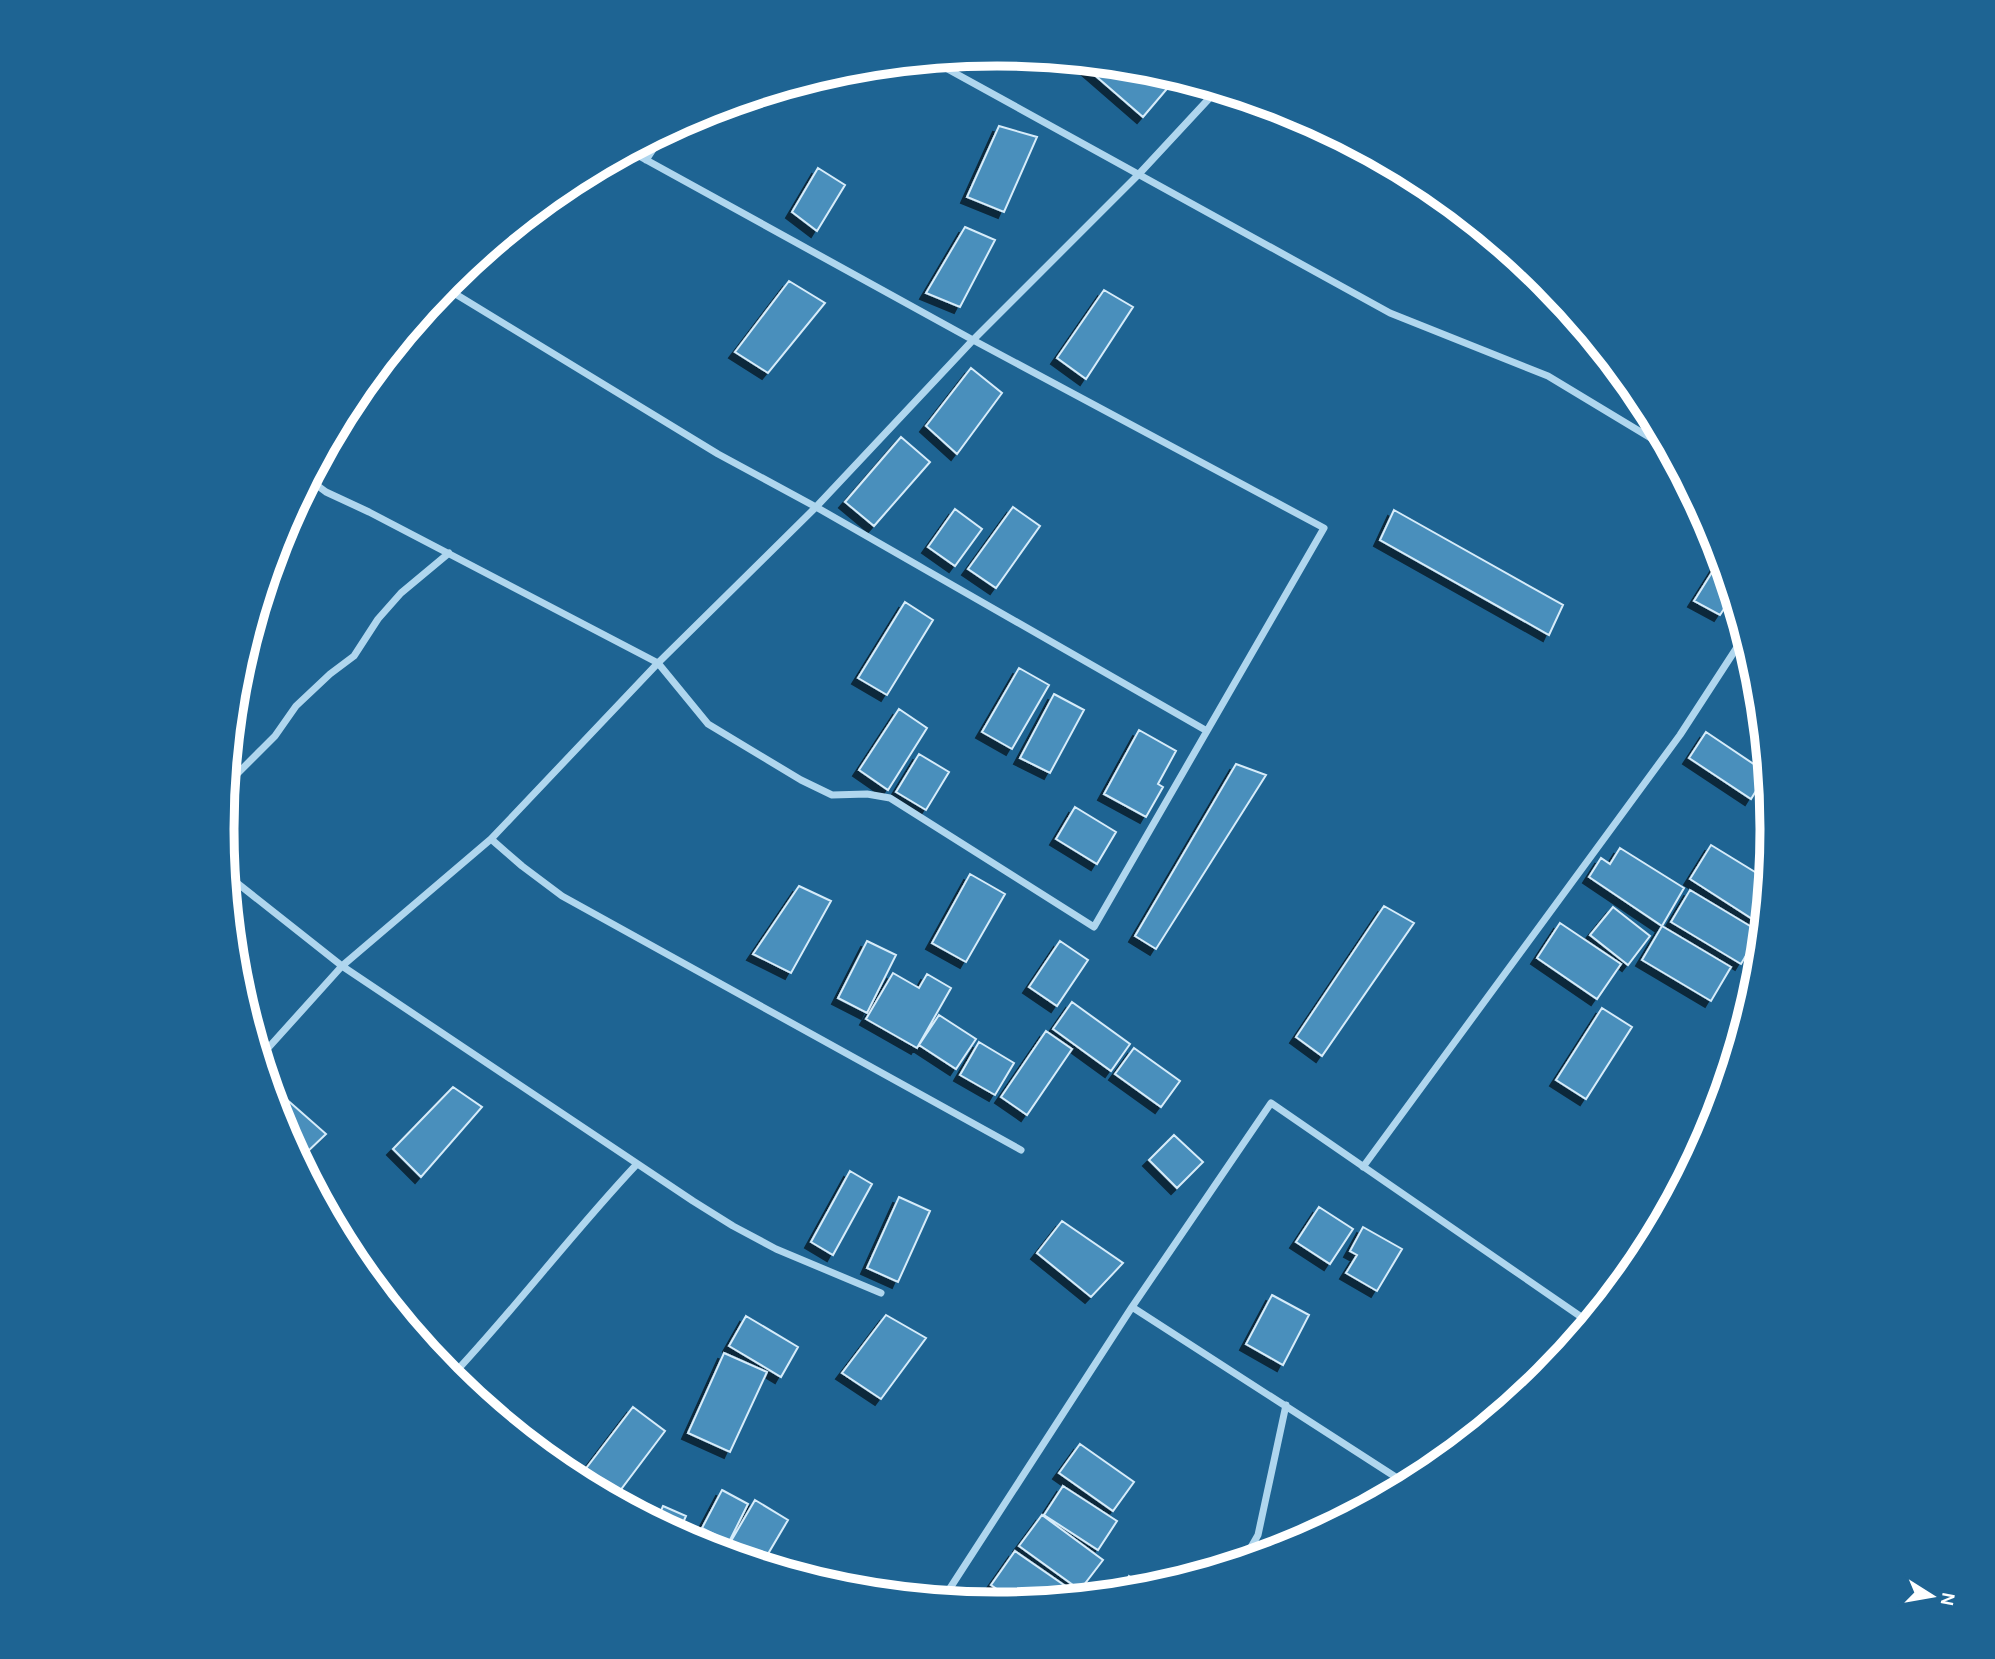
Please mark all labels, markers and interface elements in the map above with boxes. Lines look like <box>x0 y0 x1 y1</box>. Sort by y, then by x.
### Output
north arrow <box>1897 1561 1967 1631</box>
text: N <box>1936 1590 1960 1608</box>

